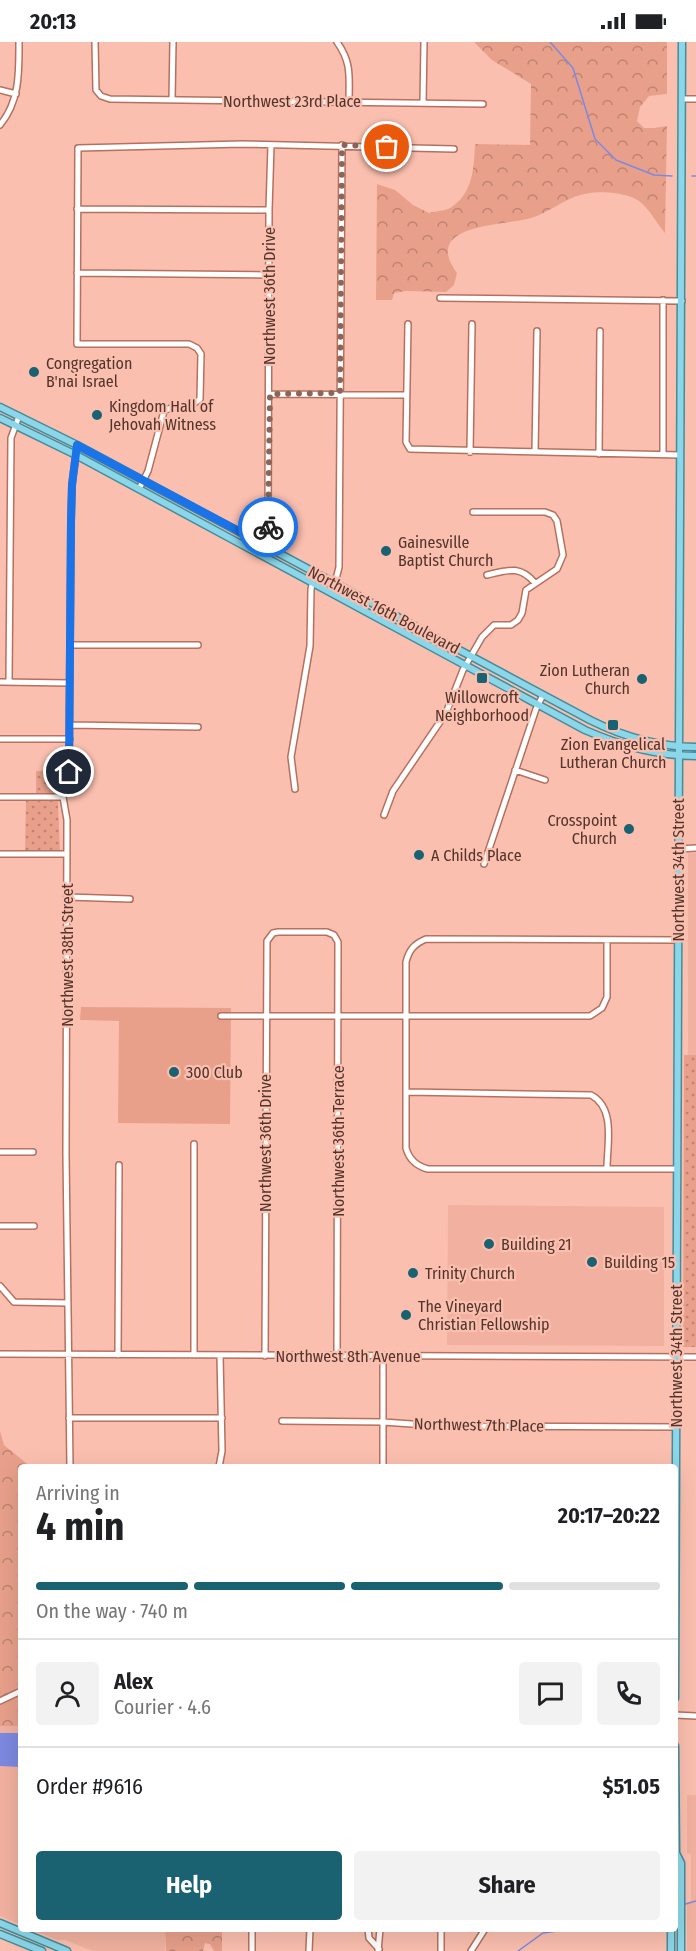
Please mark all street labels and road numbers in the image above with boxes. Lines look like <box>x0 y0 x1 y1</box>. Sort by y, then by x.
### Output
street label: Northwest 23rd Place <box>223 92 361 111</box>
street label: Northwest 36th Drive <box>260 227 279 365</box>
street label: Northwest 16th Boulevard <box>305 562 463 658</box>
street label: Northwest 34th Street <box>669 798 688 942</box>
street label: Northwest 38th Street <box>58 882 77 1027</box>
street label: Northwest 36th Terrace <box>329 1065 348 1217</box>
street label: Northwest 36th Drive <box>256 1074 275 1212</box>
street label: Northwest 34th Street <box>667 1284 686 1428</box>
street label: Northwest 8th Avenue <box>275 1347 421 1366</box>
street label: Northwest 7th Place <box>414 1414 544 1436</box>

